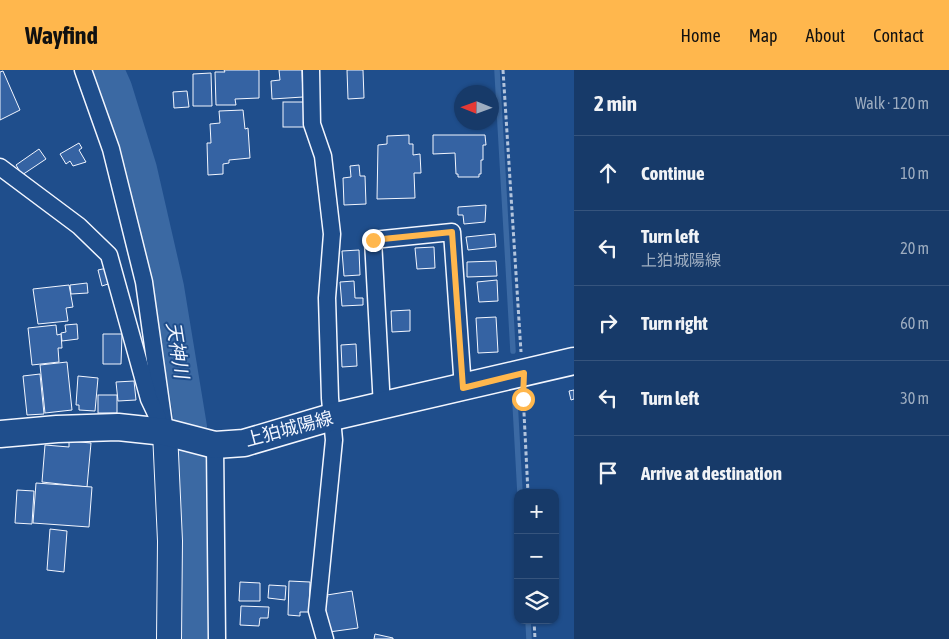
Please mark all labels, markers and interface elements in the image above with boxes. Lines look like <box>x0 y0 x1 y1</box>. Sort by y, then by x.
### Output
text: Wayfind <box>25 22 98 49</box>
text: Home <box>681 25 721 46</box>
text: Map <box>749 25 778 46</box>
text: About <box>806 25 845 46</box>
text: Contact <box>873 25 924 46</box>
north arrow <box>454 85 499 130</box>
text: 2 min <box>594 91 637 115</box>
text: Walk · 120 m <box>855 94 929 112</box>
icon: ahead <box>594 159 622 187</box>
text: Continue <box>641 162 705 184</box>
text: 10 m <box>900 164 929 182</box>
text: Turn left <box>641 225 699 247</box>
route end <box>362 229 385 252</box>
icon: left <box>594 234 622 262</box>
text: 20 m <box>900 239 929 257</box>
text: 上狛城陽線 <box>641 251 721 269</box>
icon: right <box>594 309 622 337</box>
text: Turn right <box>641 312 708 334</box>
text: 60 m <box>900 314 929 332</box>
water label: 天神川 <box>163 320 194 382</box>
icon: left <box>594 384 622 412</box>
text: Turn left <box>641 387 699 409</box>
route start <box>512 388 535 411</box>
text: 30 m <box>900 389 929 407</box>
street label: 上狛城陽線 <box>243 407 335 450</box>
icon: arrive <box>594 459 622 487</box>
text: Arrive at destination <box>641 462 782 484</box>
map controls <box>514 489 559 624</box>
button: + <box>514 489 559 534</box>
button: − <box>514 534 559 579</box>
button: layers <box>514 579 559 624</box>

